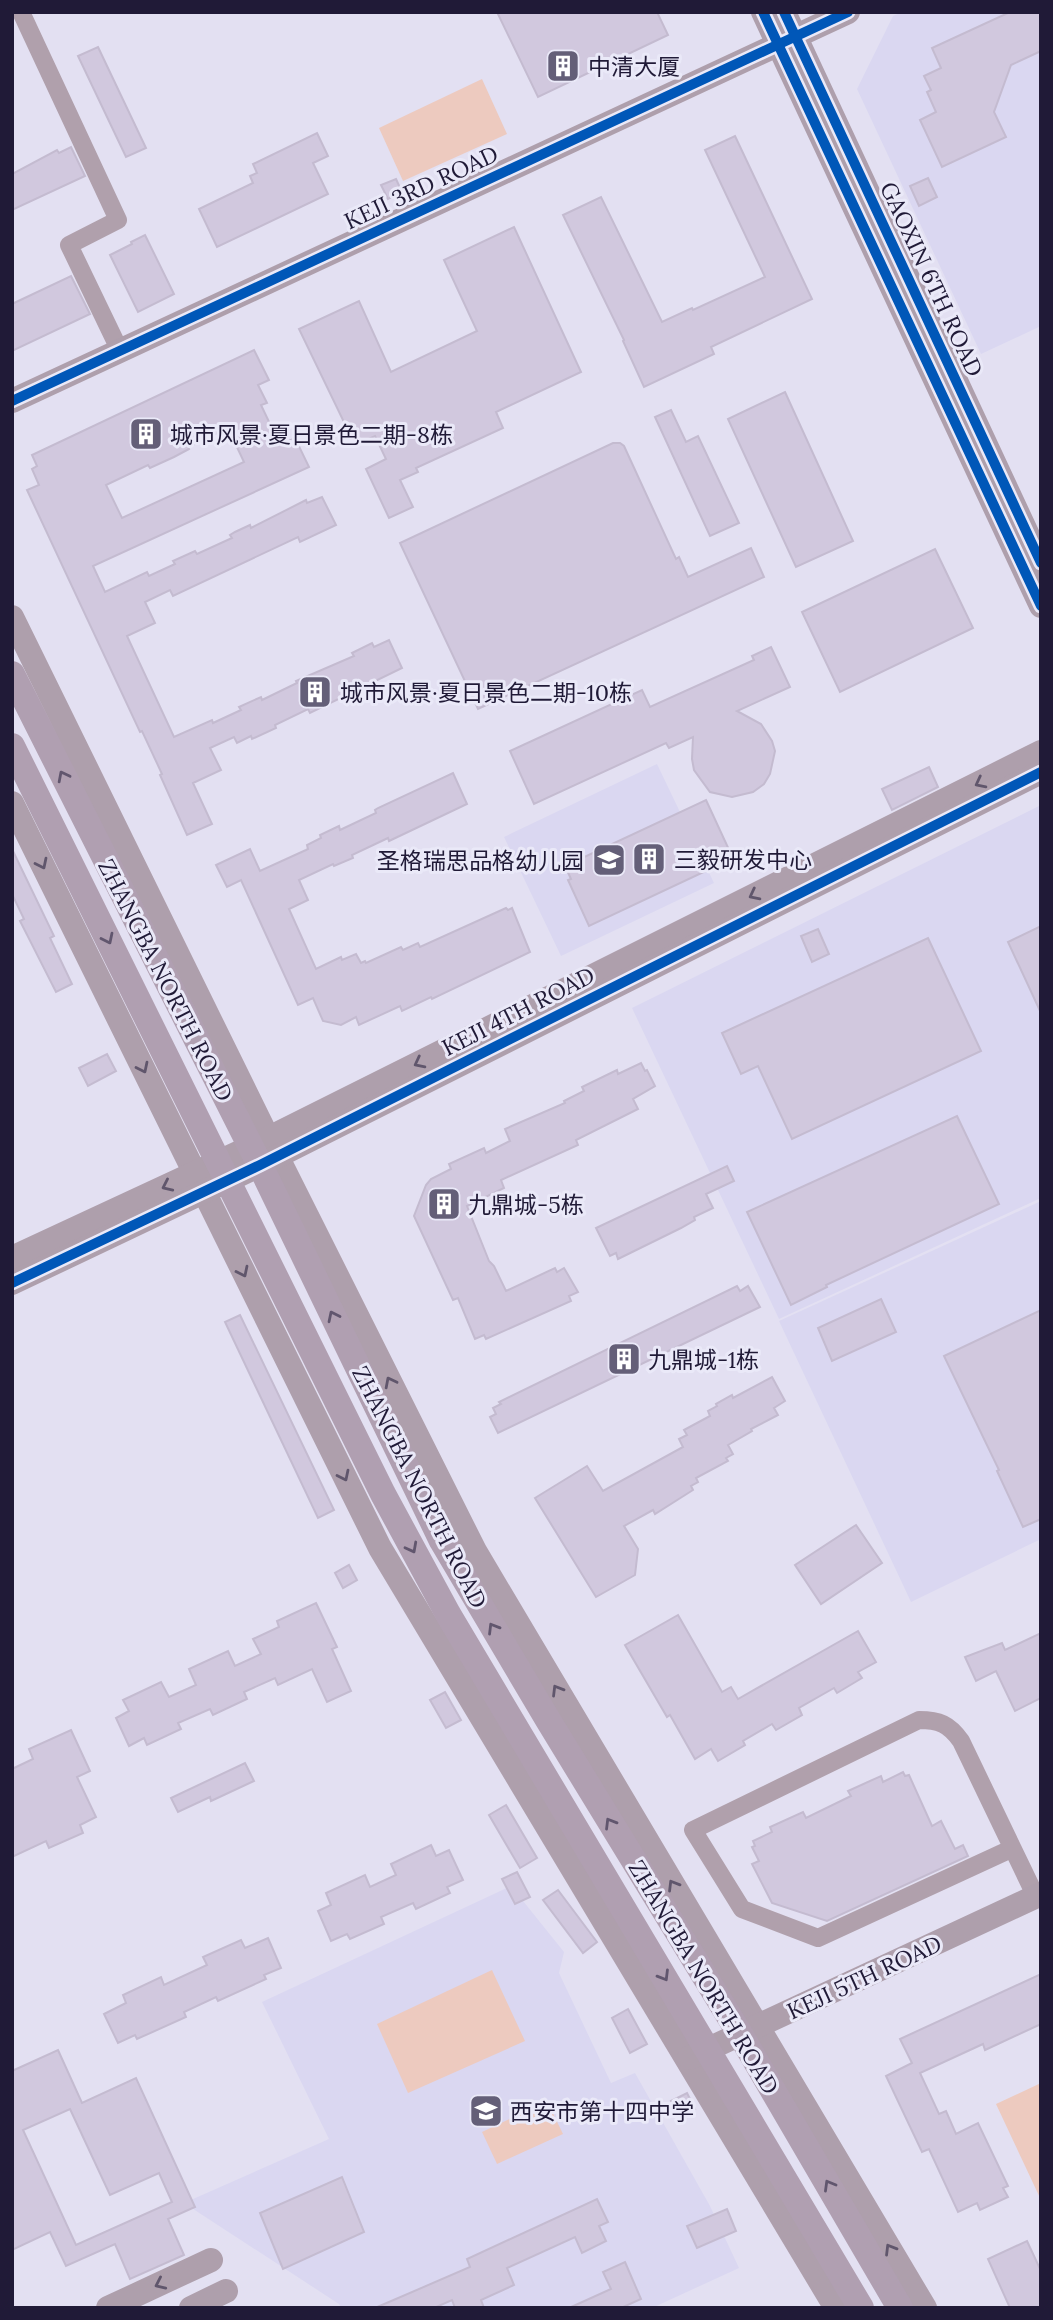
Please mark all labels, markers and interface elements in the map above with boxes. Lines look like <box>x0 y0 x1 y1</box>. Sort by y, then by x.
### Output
building icon: 中清大厦 <box>544 47 582 85</box>
place label: 中清大厦 <box>588 52 680 81</box>
street label: KEJI 3RD ROAD <box>339 139 503 235</box>
street label: GAOXIN 6TH ROAD <box>874 177 990 381</box>
building icon: 城市风景·夏日景色二期-8栋 <box>127 415 165 453</box>
place label: 城市风景·夏日景色二期-8栋 <box>170 420 453 449</box>
building icon: 城市风景·夏日景色二期-10栋 <box>296 673 334 711</box>
place label: 城市风景·夏日景色二期-10栋 <box>340 678 632 707</box>
one-way arrow <box>58 771 72 783</box>
one-way arrow <box>975 774 987 788</box>
building icon: 三毅研发中心 <box>630 840 668 878</box>
school or university icon: 圣格瑞思品格幼儿园 <box>590 841 628 879</box>
place label: 三毅研发中心 <box>674 845 812 874</box>
place label: 圣格瑞思品格幼儿园 <box>377 846 584 875</box>
street label: ZHANGBA NORTH ROAD <box>92 854 240 1106</box>
one-way arrow <box>34 857 48 869</box>
one-way arrow <box>749 887 761 901</box>
one-way arrow <box>100 932 114 944</box>
street label: KEJI 4TH ROAD <box>437 960 599 1062</box>
one-way arrow <box>414 1054 426 1068</box>
one-way arrow <box>134 1061 148 1073</box>
one-way arrow <box>162 1178 174 1192</box>
building icon: 九鼎城-5栋 <box>425 1185 463 1223</box>
place label: 九鼎城-5栋 <box>468 1190 584 1219</box>
one-way arrow <box>235 1265 249 1277</box>
one-way arrow <box>328 1311 342 1323</box>
building icon: 九鼎城-1栋 <box>605 1340 643 1378</box>
place label: 九鼎城-1栋 <box>648 1345 759 1374</box>
street label: ZHANGBA NORTH ROAD <box>346 1361 494 1613</box>
one-way arrow <box>385 1377 399 1389</box>
one-way arrow <box>336 1469 350 1481</box>
one-way arrow <box>404 1541 417 1553</box>
one-way arrow <box>488 1622 501 1635</box>
one-way arrow <box>552 1684 565 1697</box>
one-way arrow <box>606 1817 619 1830</box>
street label: ZHANGBA NORTH ROAD <box>623 1855 785 2099</box>
one-way arrow <box>669 1880 682 1893</box>
street label: KEJI 5TH ROAD <box>782 1928 946 2026</box>
one-way arrow <box>656 1969 669 1982</box>
school or university icon: 西安市第十四中学 <box>467 2092 505 2130</box>
place label: 西安市第十四中学 <box>510 2097 694 2126</box>
one-way arrow <box>824 2180 837 2193</box>
one-way arrow <box>885 2244 898 2257</box>
one-way arrow <box>155 2276 167 2290</box>

